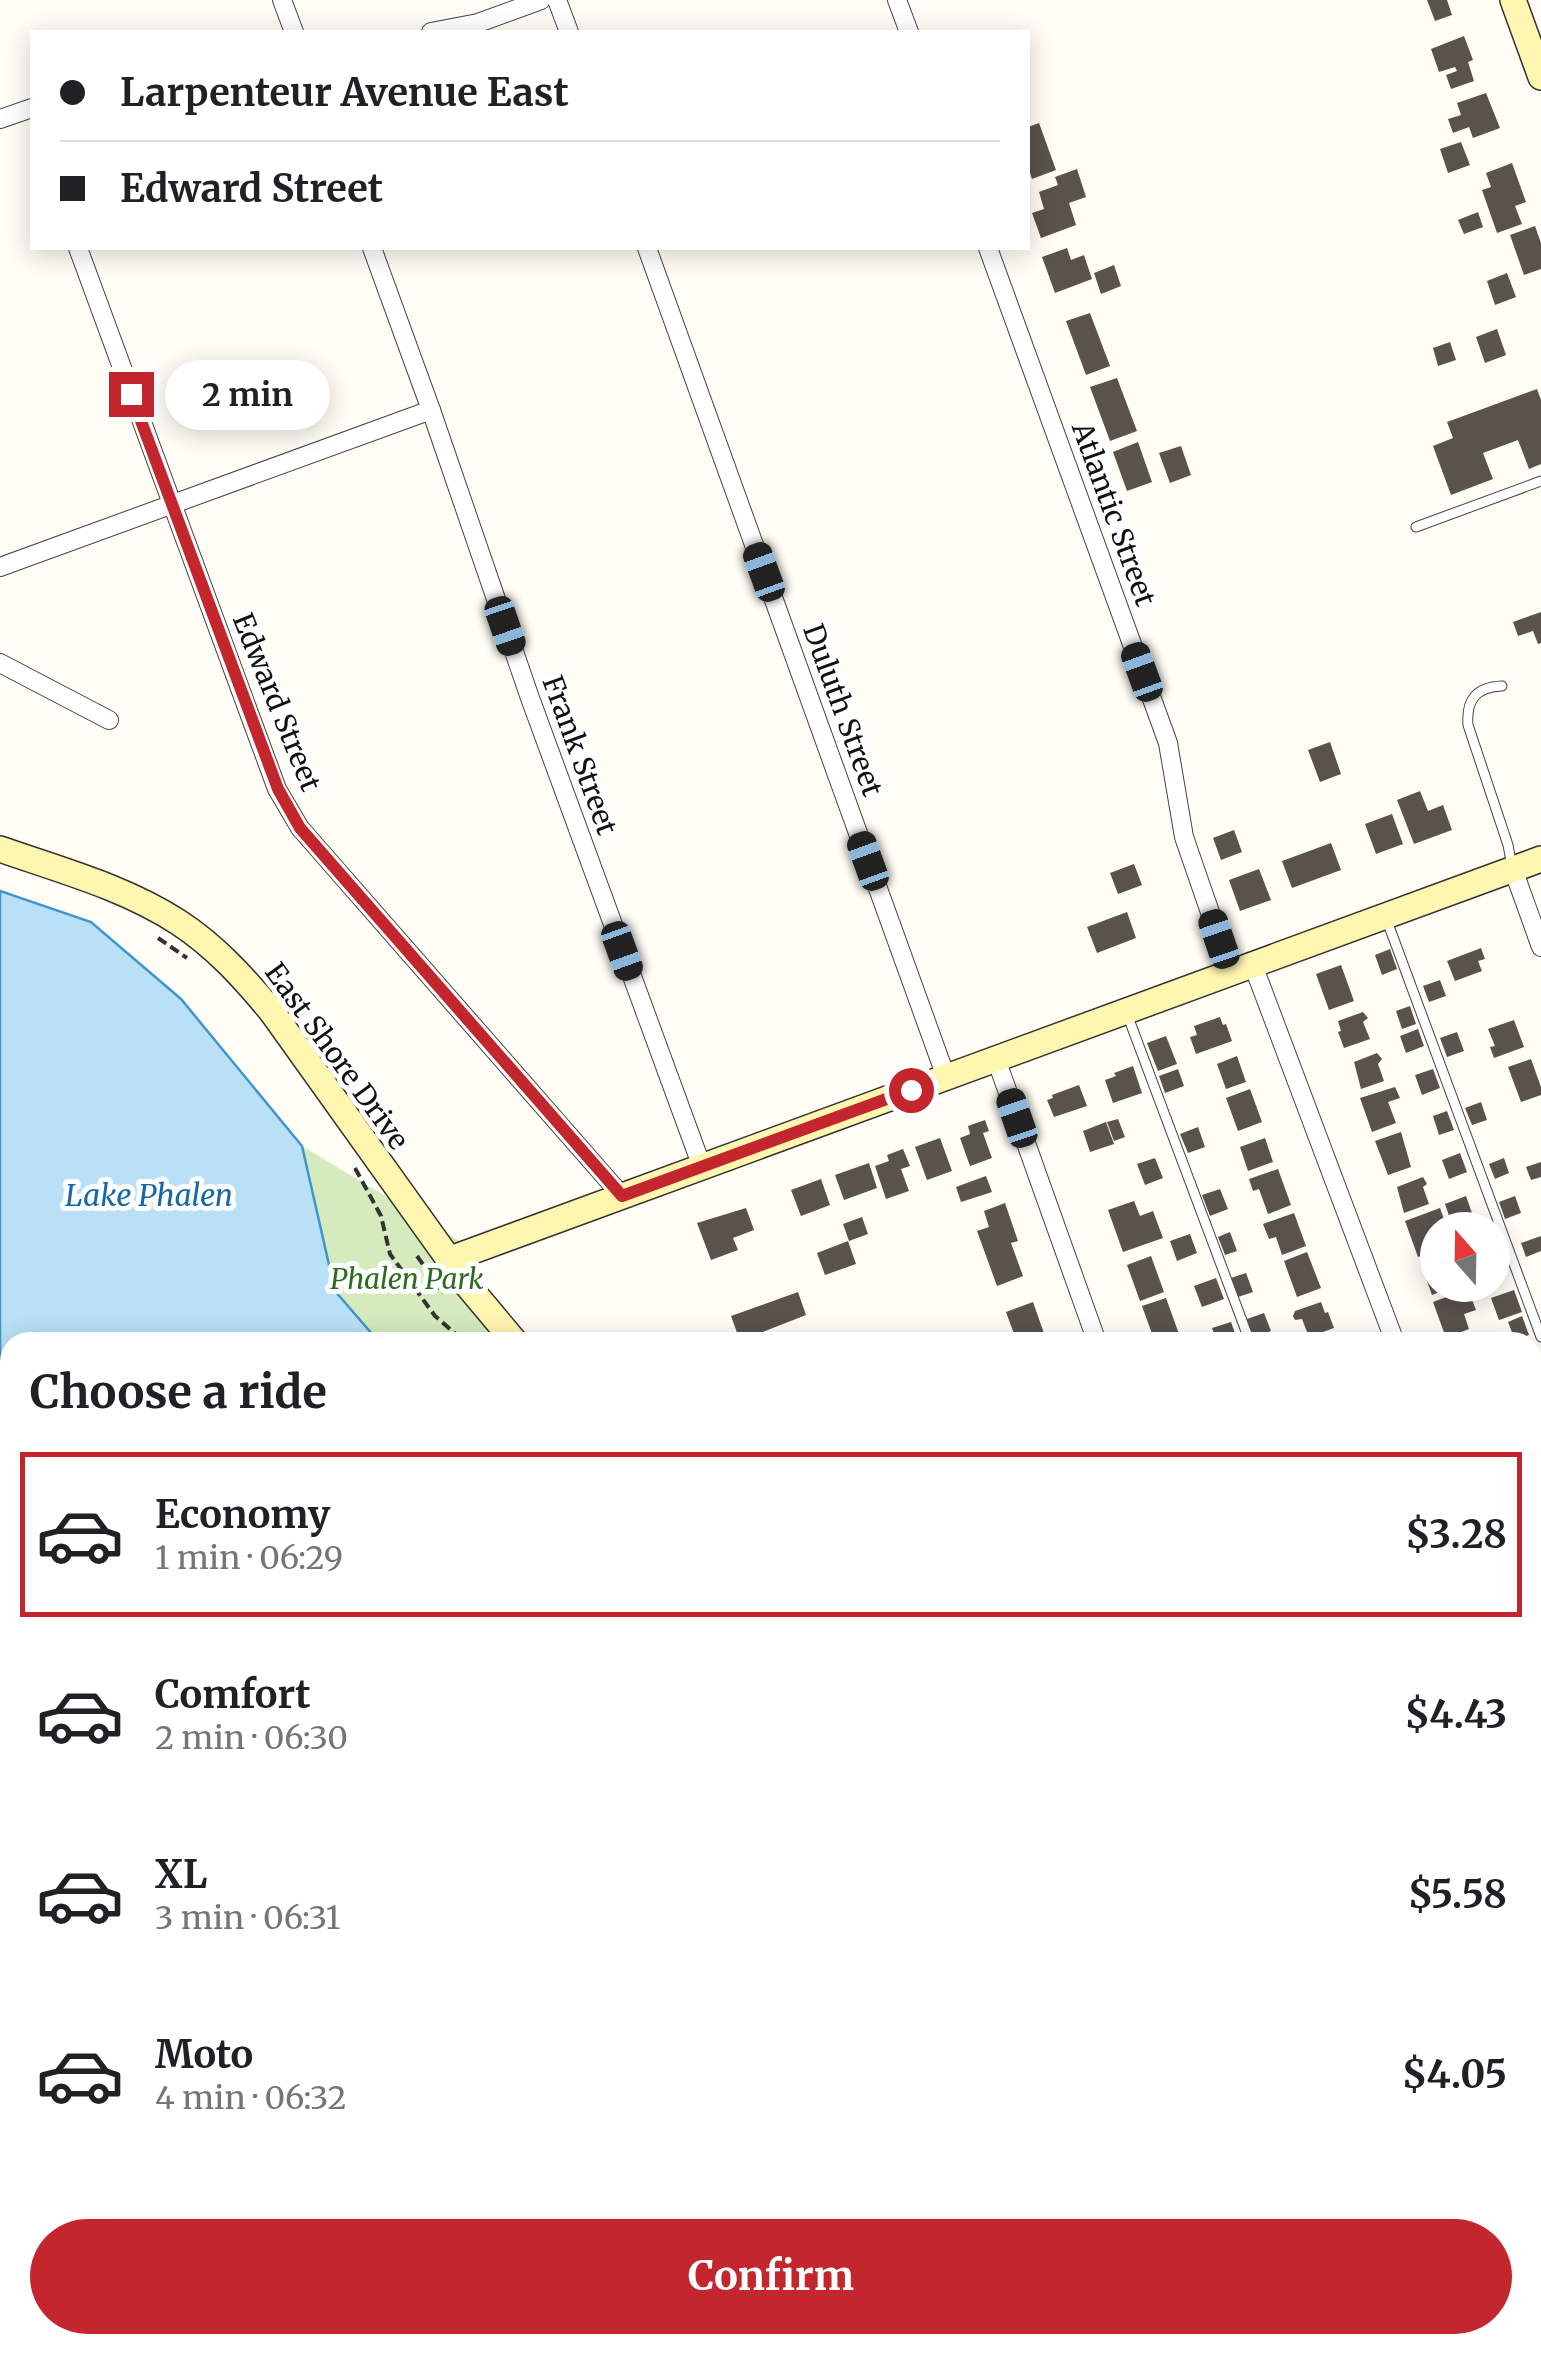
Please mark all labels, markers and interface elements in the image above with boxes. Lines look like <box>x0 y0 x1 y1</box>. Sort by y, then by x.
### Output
text: Larpenteur Avenue East <box>120 69 569 116</box>
text: Edward Street <box>120 165 383 212</box>
callout: 2 min <box>166 359 331 429</box>
route end <box>109 372 154 417</box>
text: 2 min <box>202 375 293 415</box>
street label: Atlantic Street <box>1064 416 1164 611</box>
car <box>740 539 788 605</box>
car <box>481 593 529 659</box>
street label: Edward Street <box>225 608 329 796</box>
street label: Duluth Street <box>795 619 891 801</box>
car <box>1118 639 1166 705</box>
street label: Frank Street <box>535 671 625 840</box>
car <box>844 828 892 894</box>
car <box>1195 906 1243 972</box>
car <box>598 918 646 984</box>
street label: East Shore Drive <box>257 956 417 1156</box>
route start <box>889 1068 934 1113</box>
car <box>993 1085 1041 1151</box>
water label: Lake Phalen <box>65 1176 233 1214</box>
north arrow <box>1420 1212 1510 1302</box>
map controls <box>1420 1212 1510 1302</box>
park label: Phalen Park <box>330 1261 484 1297</box>
text: Choose a ride <box>30 1364 327 1420</box>
icon: car <box>35 1490 125 1580</box>
text: Economy <box>155 1491 330 1538</box>
text: $3.28 <box>1405 1511 1507 1558</box>
text: 1 min · 06:29 <box>155 1538 343 1578</box>
icon: car <box>35 1670 125 1760</box>
text: Comfort <box>155 1671 311 1718</box>
text: $4.43 <box>1404 1691 1507 1738</box>
text: 2 min · 06:30 <box>155 1718 348 1758</box>
icon: car <box>35 1850 125 1940</box>
text: XL <box>155 1851 207 1898</box>
text: $5.58 <box>1408 1871 1507 1918</box>
text: 3 min · 06:31 <box>155 1898 340 1938</box>
icon: car <box>35 2030 125 2120</box>
text: Moto <box>155 2031 253 2078</box>
text: $4.05 <box>1402 2051 1507 2098</box>
text: 4 min · 06:32 <box>155 2078 346 2118</box>
button: Confirm <box>30 2219 1512 2334</box>

